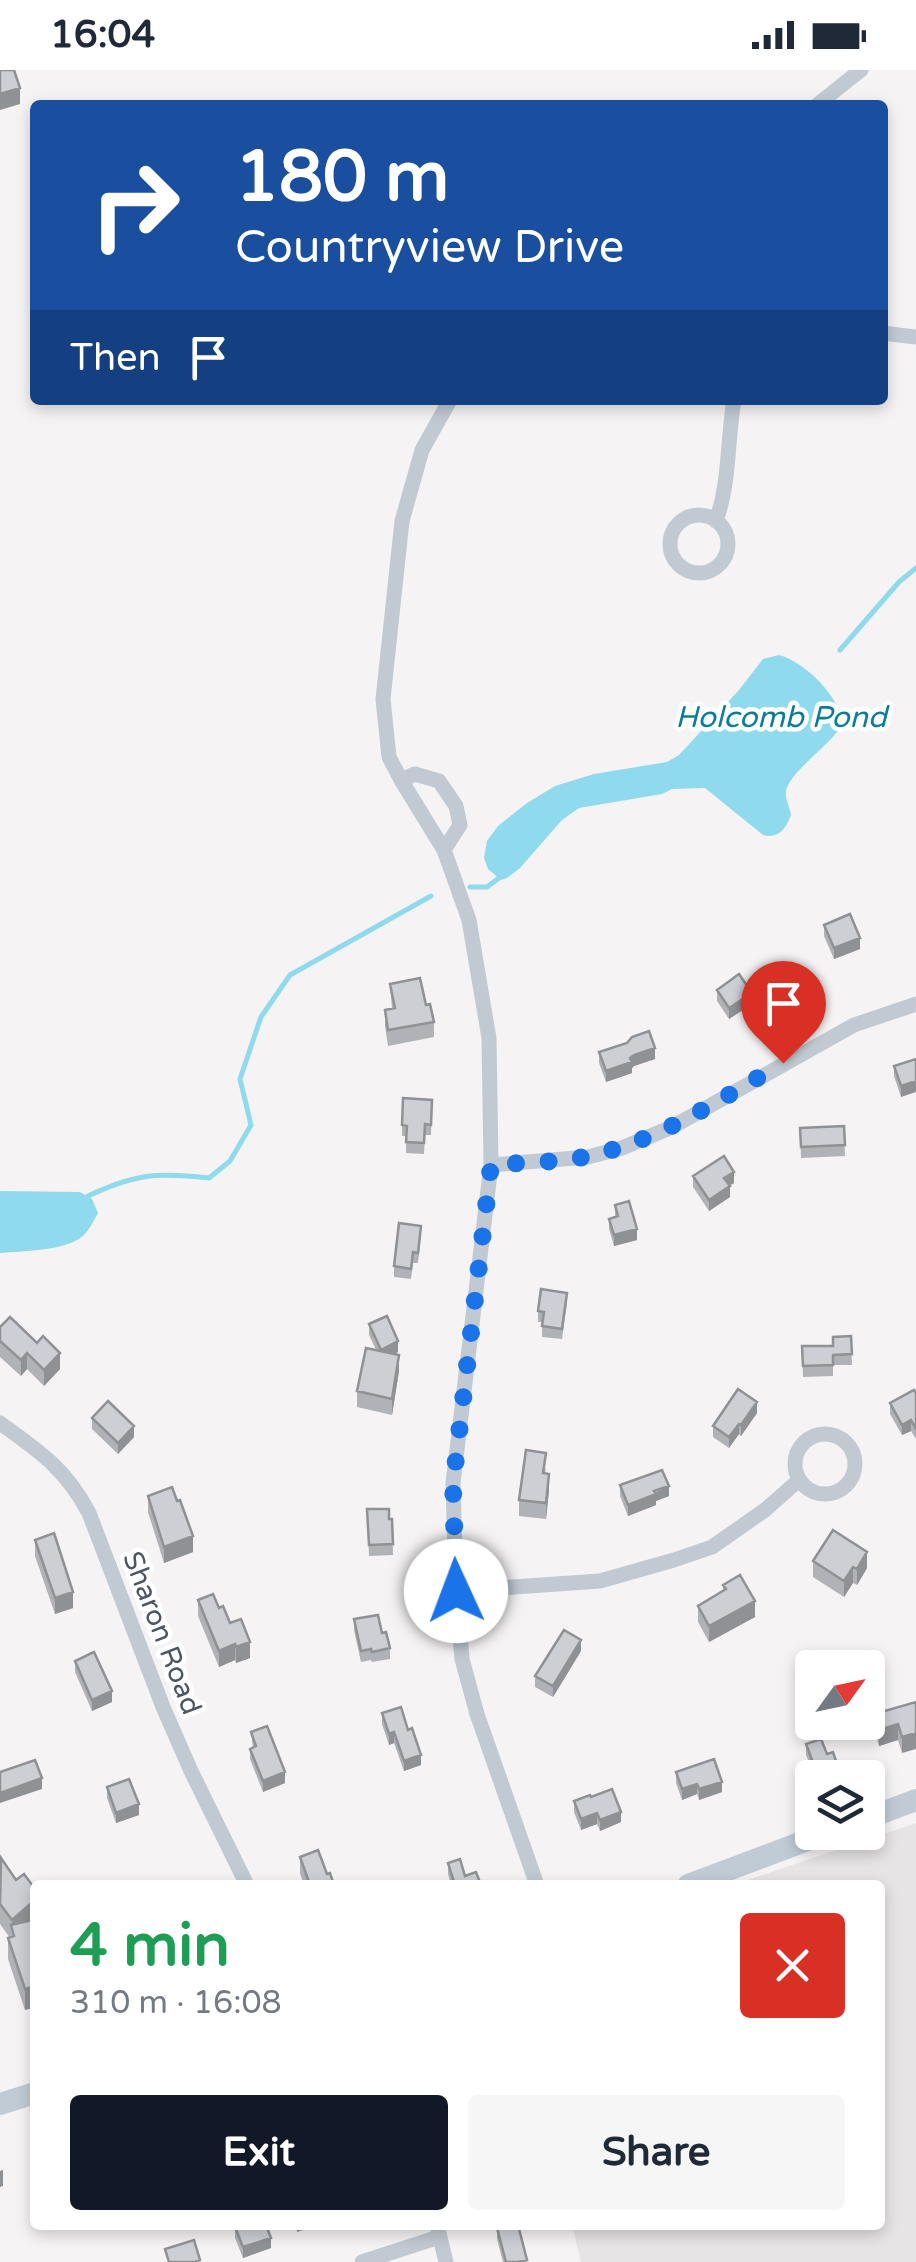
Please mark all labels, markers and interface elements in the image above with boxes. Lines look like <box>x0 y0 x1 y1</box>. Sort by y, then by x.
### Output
text: 16:04 <box>50 12 155 58</box>
text: 180 m <box>235 136 449 220</box>
icon: right <box>70 140 200 270</box>
text: Countryview Drive <box>235 221 624 275</box>
icon: arrive <box>181 330 236 385</box>
text: Then <box>70 335 161 381</box>
water label: Holcomb Pond <box>675 699 890 736</box>
pin <box>741 961 826 1064</box>
icon: arrive <box>756 976 811 1031</box>
position arrow <box>404 1539 508 1643</box>
street label: Sharon Road <box>115 1547 209 1719</box>
north arrow <box>795 1650 885 1740</box>
map controls <box>795 1650 885 1850</box>
button: layers <box>795 1760 885 1850</box>
text: 4 min <box>70 1910 230 1982</box>
button: close <box>740 1913 845 2018</box>
text: 310 m · 16:08 <box>70 1984 282 2022</box>
button: Exit <box>70 2095 448 2210</box>
button: Share <box>468 2095 845 2210</box>

